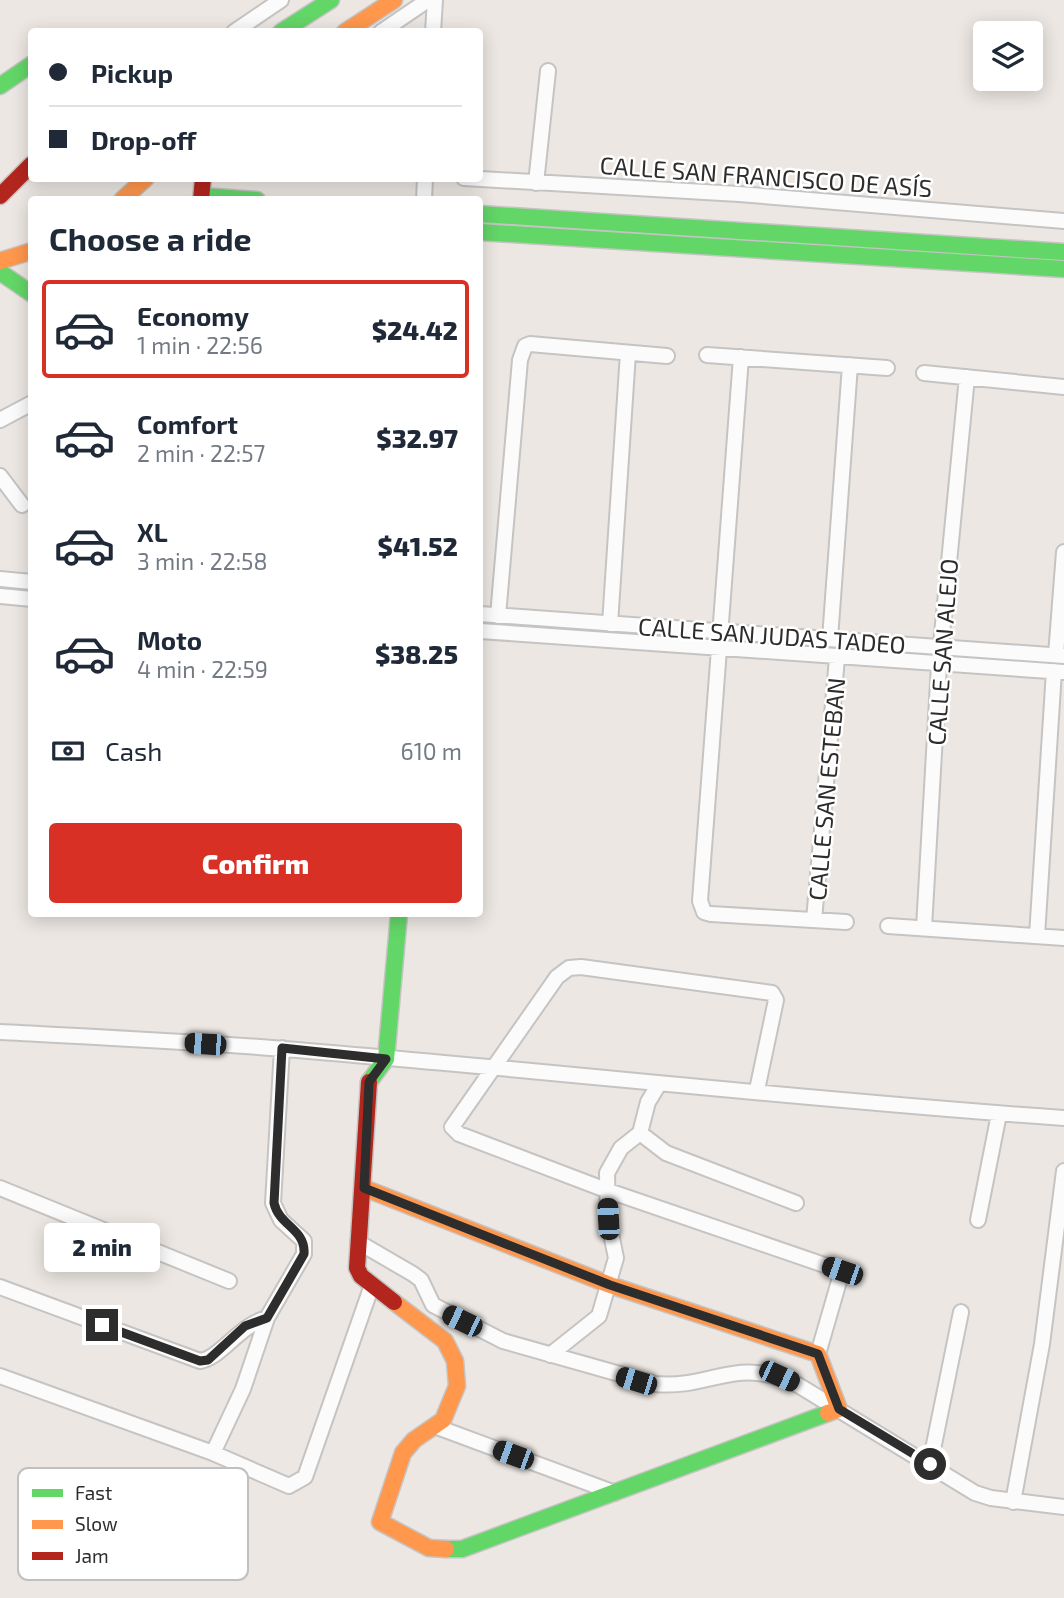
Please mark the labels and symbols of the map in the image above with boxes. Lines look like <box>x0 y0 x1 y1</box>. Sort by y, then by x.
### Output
street label: CALLE SAN FRANCISCO DE ASÍS <box>599 150 933 202</box>
street label: CALLE SAN ALEJO <box>921 558 963 746</box>
street label: CALLE SAN JUDAS TADEO <box>637 611 907 659</box>
street label: CALLE SAN ESTEBAN <box>802 676 850 902</box>
car <box>184 1032 227 1056</box>
car <box>597 1197 620 1241</box>
callout: 2 min <box>44 1224 160 1272</box>
car <box>819 1254 866 1288</box>
car <box>439 1302 486 1340</box>
route end <box>86 1309 118 1341</box>
car <box>756 1358 803 1394</box>
car <box>613 1365 660 1397</box>
car <box>490 1438 537 1472</box>
route start <box>914 1448 946 1480</box>
legend <box>18 1468 248 1580</box>
text: Fast <box>75 1481 112 1504</box>
text: Slow <box>75 1512 118 1535</box>
text: Jam <box>75 1544 109 1567</box>

